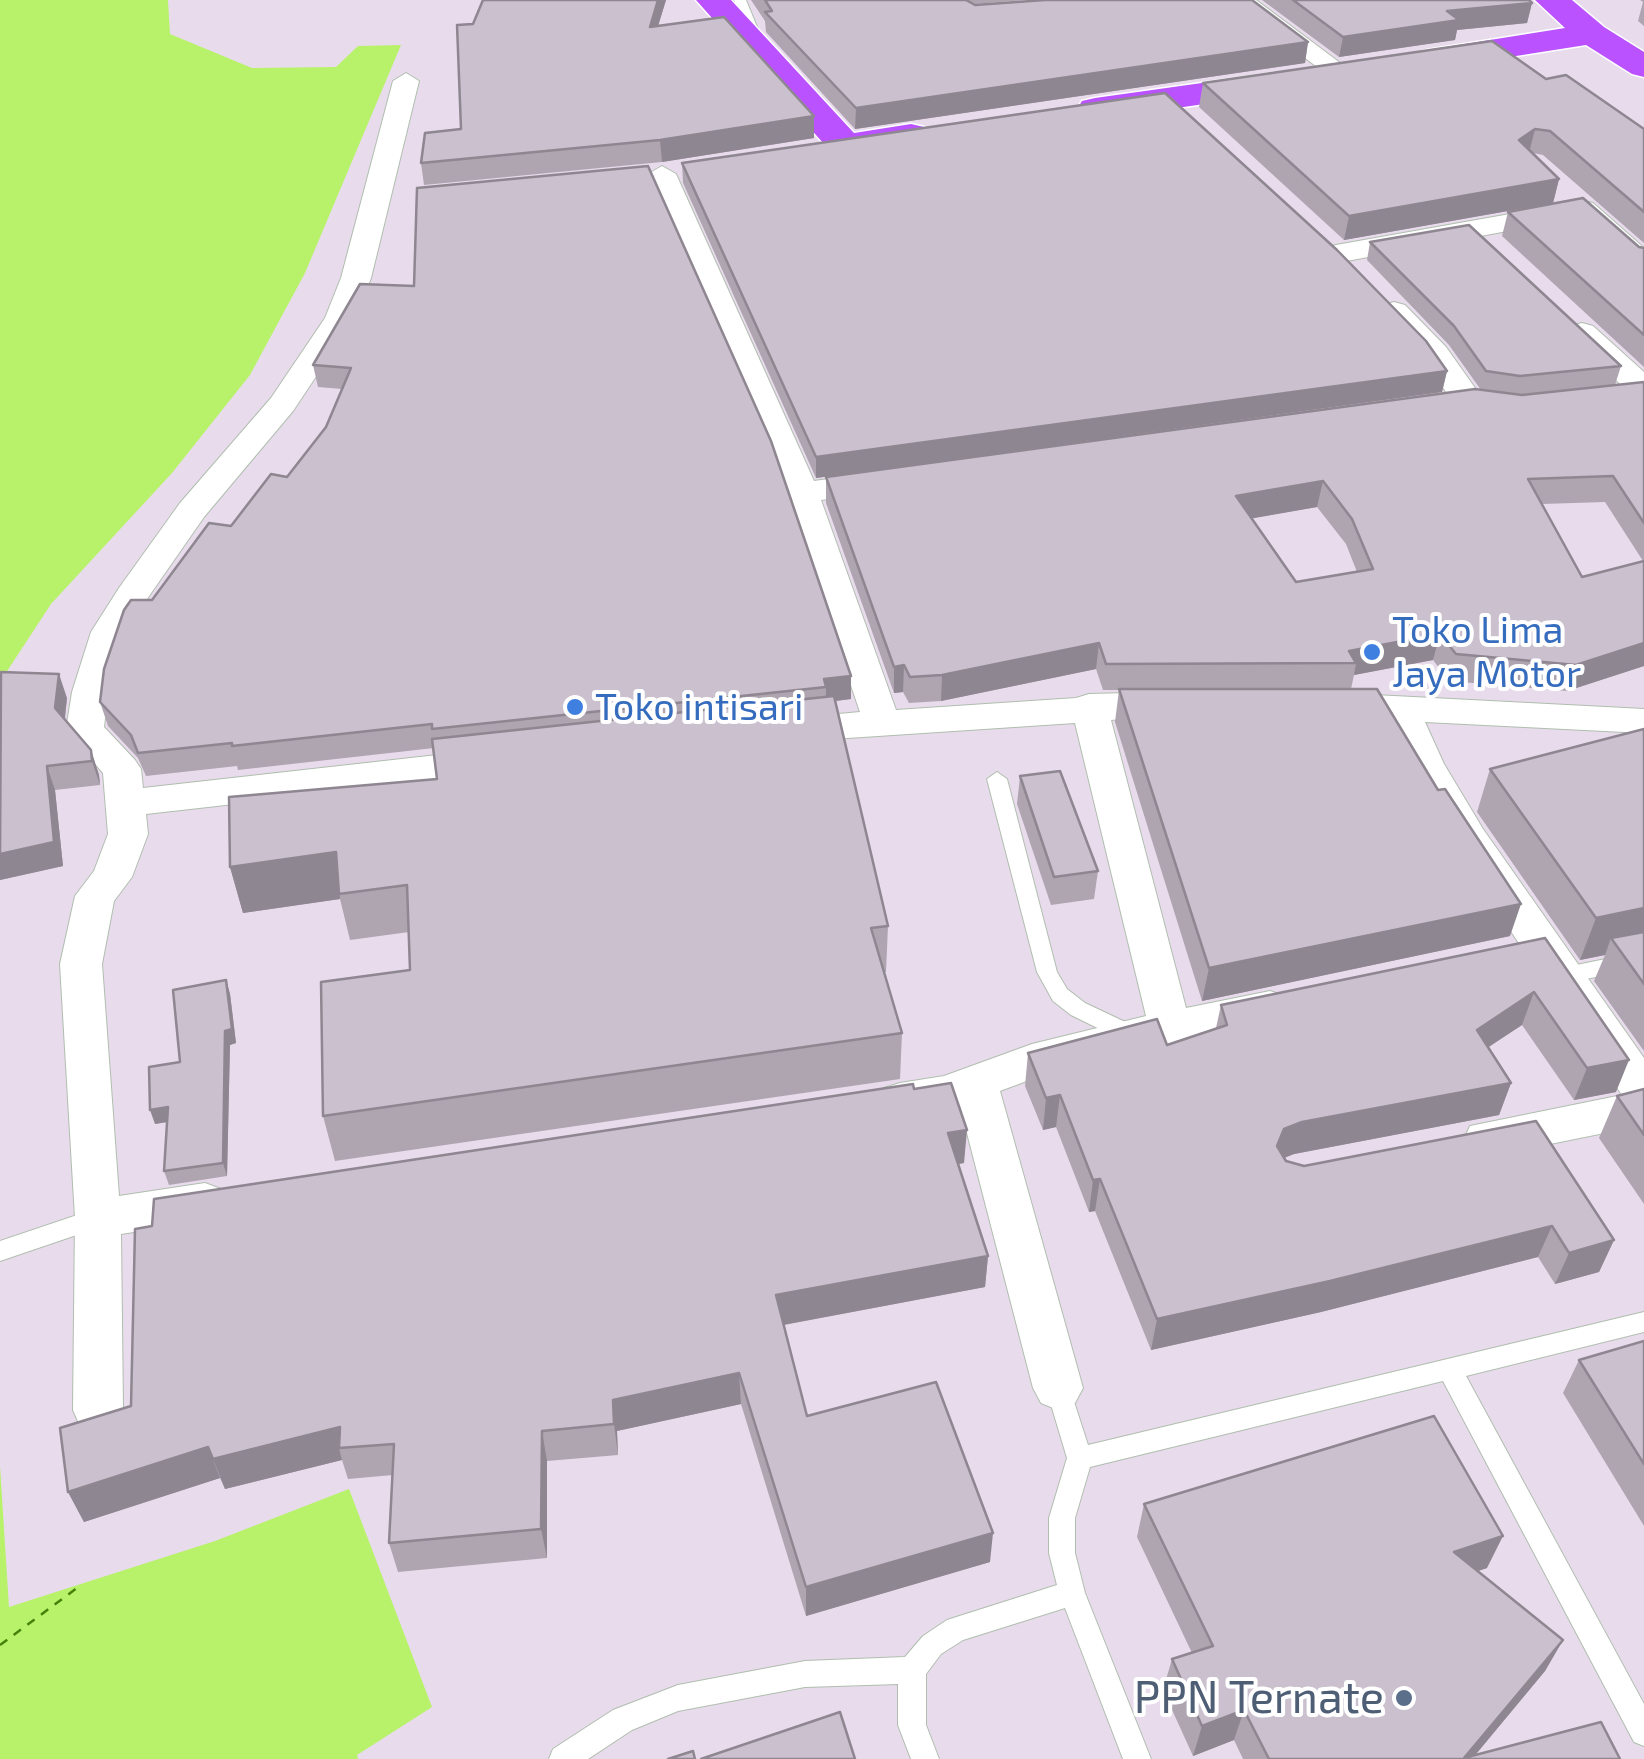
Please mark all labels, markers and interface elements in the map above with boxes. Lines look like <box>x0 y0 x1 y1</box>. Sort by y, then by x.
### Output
place label: Toko Lima Jaya Motor <box>1392 607 1581 696</box>
marker: Toko Lima Jaya Motor <box>1361 641 1383 663</box>
place label: Toko intisari <box>595 684 803 730</box>
marker: Toko intisari <box>564 696 586 718</box>
place label: PPN Ternate <box>1134 1671 1384 1725</box>
marker: PPN Ternate <box>1393 1687 1415 1709</box>

